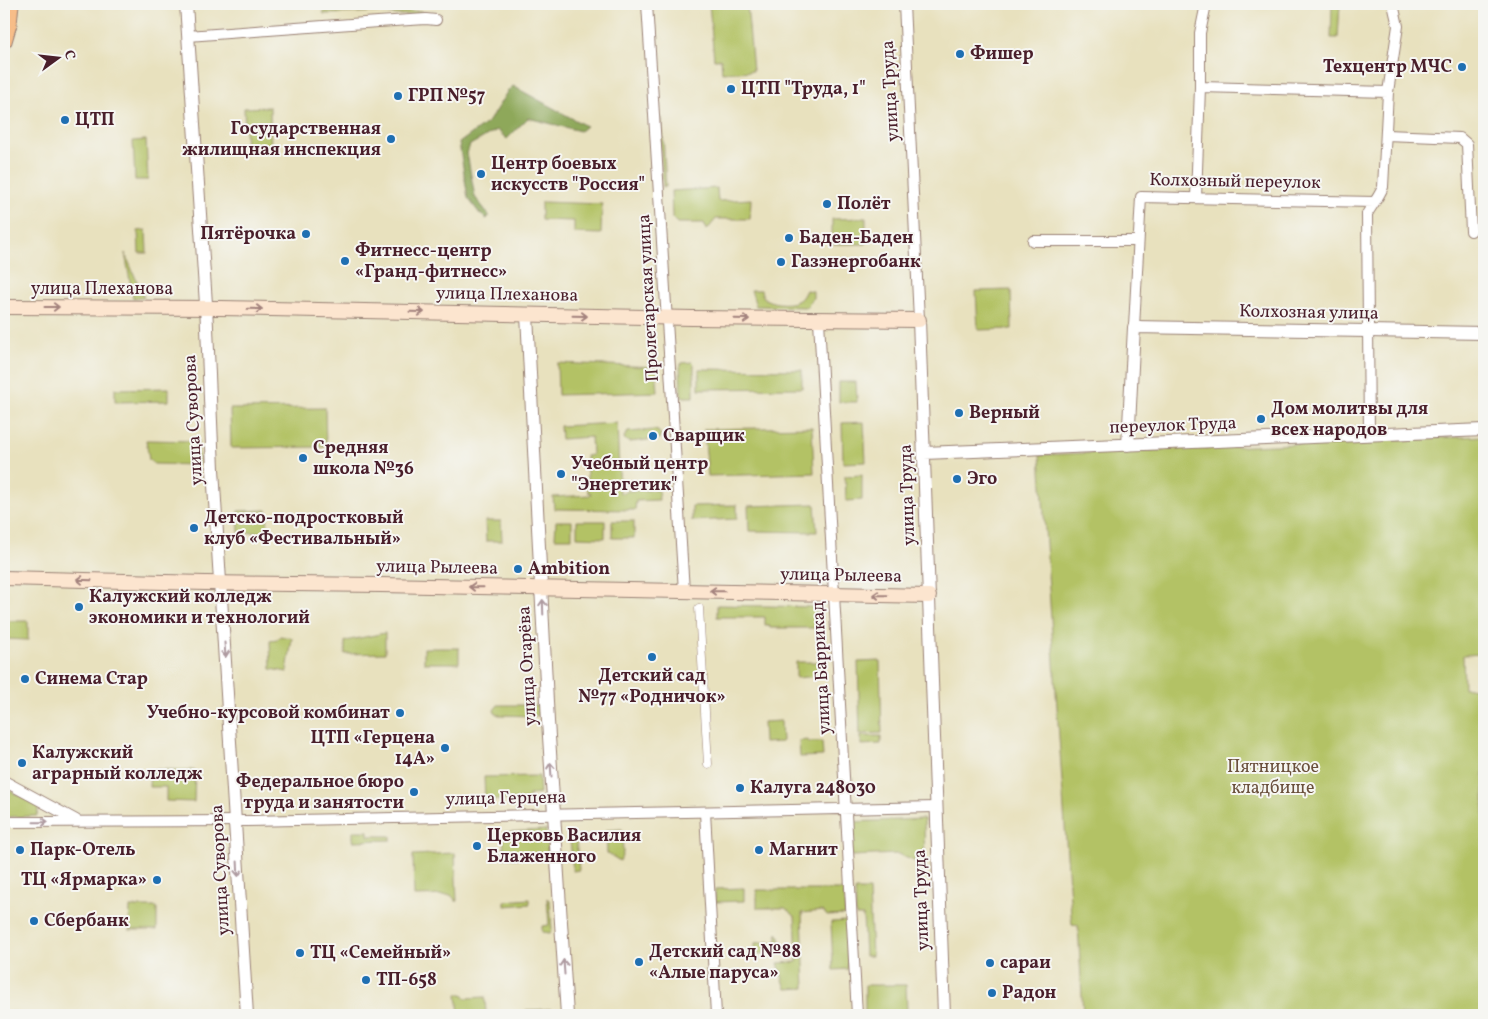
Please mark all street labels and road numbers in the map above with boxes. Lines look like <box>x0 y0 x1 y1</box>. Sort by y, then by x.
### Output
street label: улица Труда <box>876 40 906 142</box>
street label: Колхозный переулок <box>1149 168 1321 196</box>
street label: Пролетарская улица <box>632 213 666 383</box>
street label: улица Плеханова <box>31 277 173 302</box>
street label: улица Плеханова <box>436 281 578 309</box>
street label: Колхозная улица <box>1239 299 1379 327</box>
street label: улица Суворова <box>178 354 210 486</box>
street label: переулок Труда <box>1109 411 1237 441</box>
street label: улица Труда <box>894 444 922 546</box>
street label: улица Рылеева <box>376 554 498 582</box>
street label: улица Рылеева <box>780 562 902 590</box>
street label: улица Баррикад <box>806 601 838 735</box>
street label: улица Огарёва <box>512 605 544 727</box>
street label: улица Герцена <box>445 785 567 813</box>
street label: улица Суворова <box>205 804 237 936</box>
street label: улица Труда <box>908 849 936 951</box>

